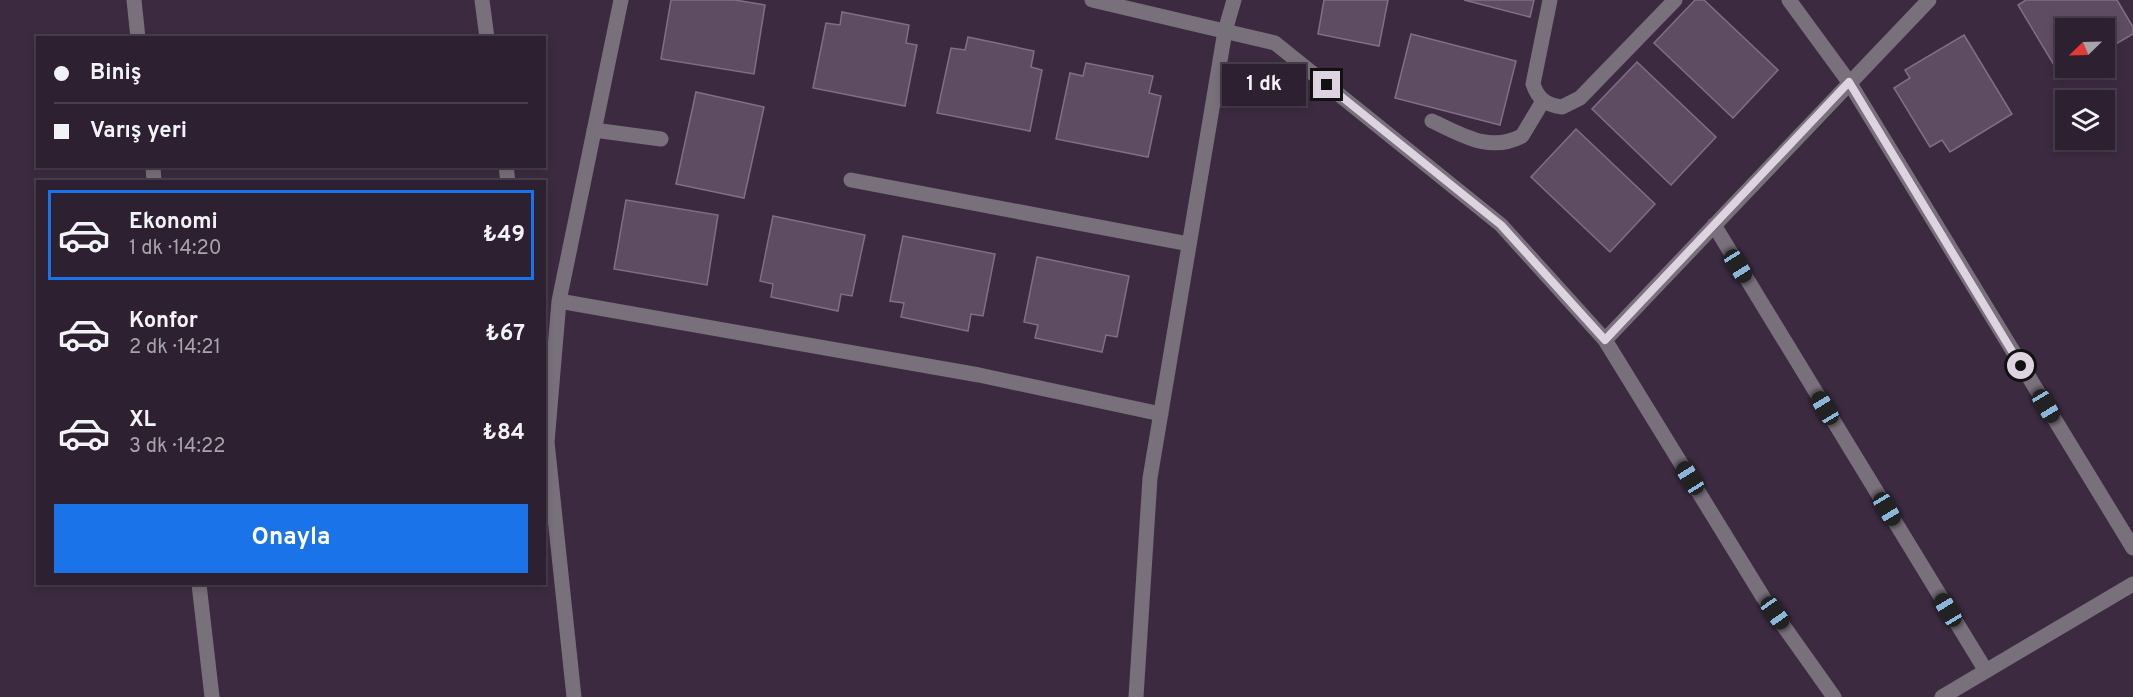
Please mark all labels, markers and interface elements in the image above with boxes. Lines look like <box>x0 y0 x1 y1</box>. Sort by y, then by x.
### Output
north arrow <box>2055 18 2115 78</box>
map controls <box>2055 18 2115 150</box>
text: Biniş <box>90 60 142 87</box>
callout: 1 dk <box>1222 64 1306 106</box>
route end <box>1313 71 1340 98</box>
text: 1 dk <box>1246 72 1282 98</box>
button: layers <box>2055 90 2115 150</box>
text: Varış yeri <box>90 118 187 145</box>
icon: car <box>57 208 111 262</box>
text: Ekonomi <box>129 209 218 236</box>
text: ₺49 <box>483 222 525 249</box>
text: 1 dk · 14:20 <box>129 236 221 262</box>
car <box>1721 246 1755 286</box>
icon: car <box>57 307 111 361</box>
text: Konfor <box>129 308 198 335</box>
text: ₺67 <box>485 321 525 348</box>
text: 2 dk · 14:21 <box>129 335 221 361</box>
route start <box>2007 352 2034 379</box>
car <box>2029 386 2063 426</box>
car <box>1808 388 1842 428</box>
icon: car <box>57 406 111 460</box>
text: XL <box>129 407 156 434</box>
text: ₺84 <box>483 420 525 447</box>
text: 3 dk · 14:22 <box>129 434 225 460</box>
car <box>1673 458 1707 498</box>
car <box>1870 489 1904 529</box>
button: Onayla <box>54 504 528 573</box>
car <box>1931 590 1965 630</box>
car <box>1757 593 1793 633</box>

